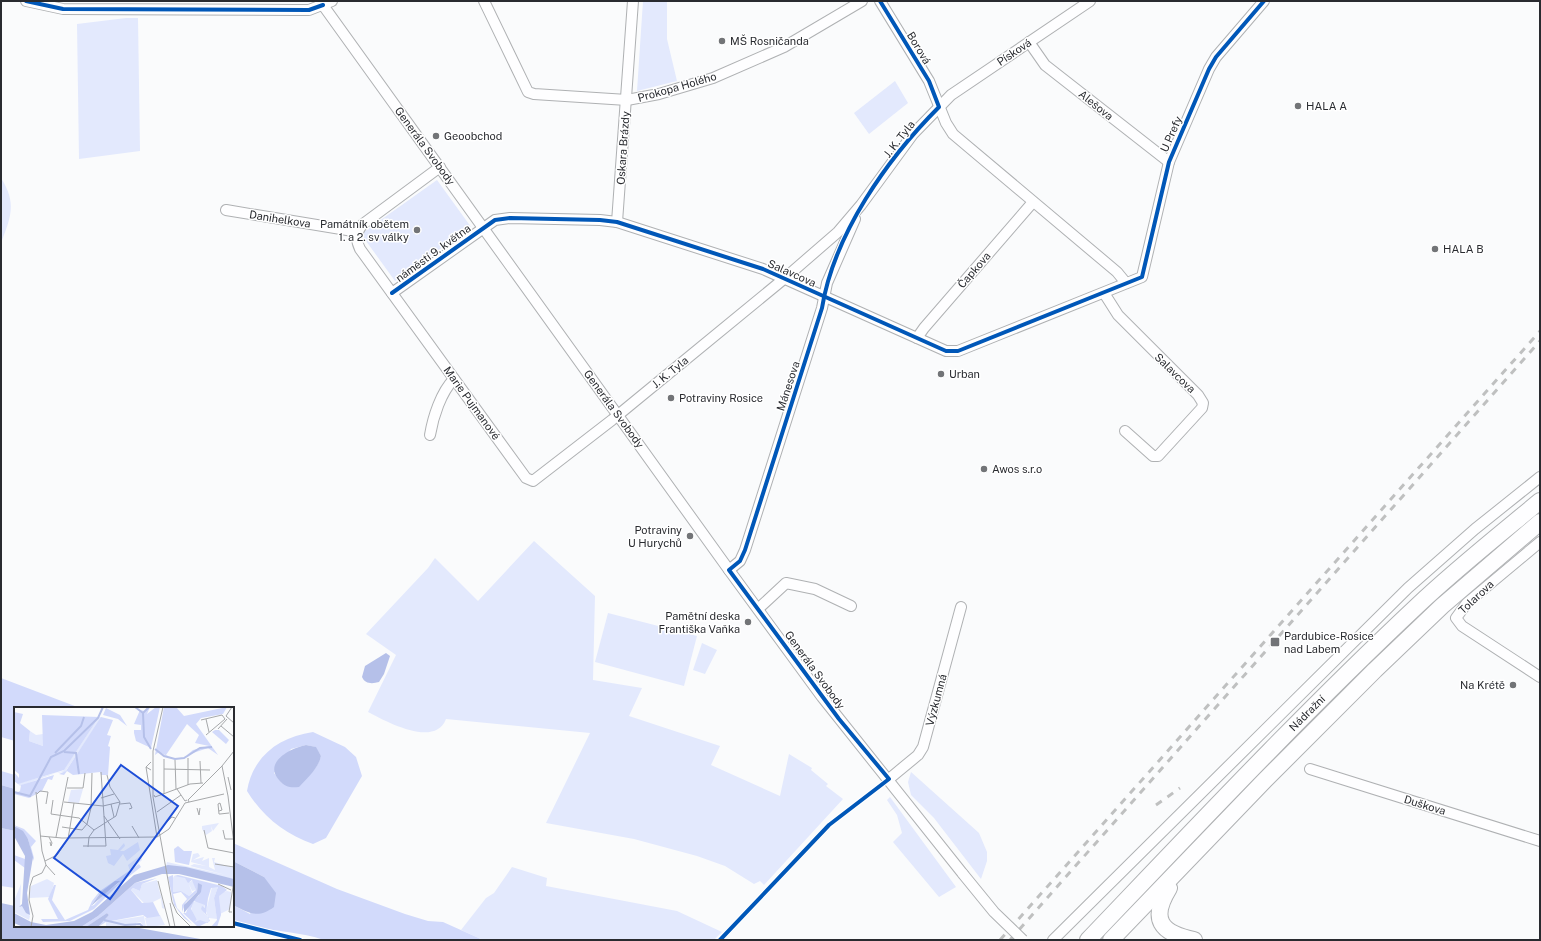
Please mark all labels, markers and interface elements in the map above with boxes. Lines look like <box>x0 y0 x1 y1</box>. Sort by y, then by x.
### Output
street label: Borová <box>905 30 933 66</box>
place label: MŠ Rosničanda <box>730 34 809 47</box>
marker: MŠ Rosničanda <box>717 36 727 46</box>
street label: Písková <box>995 36 1033 68</box>
street label: Prokopa Holého <box>636 70 718 104</box>
street label: Alešova <box>1077 88 1115 122</box>
place label: HALA A <box>1306 100 1347 112</box>
marker: HALA A <box>1293 101 1303 111</box>
street label: Generála Svobody <box>393 105 457 187</box>
street label: Oskara Brázdy <box>614 111 632 185</box>
street label: U Prefy <box>1158 114 1184 154</box>
street label: J. K. Tyla <box>881 118 917 160</box>
place label: Geoobchod <box>444 130 502 142</box>
marker: Geoobchod <box>431 131 441 141</box>
street label: Danihelkova <box>248 208 312 230</box>
place label: Památník obětem 1. a 2. sv války <box>320 218 409 243</box>
street label: náměstí 9. května <box>393 222 473 284</box>
marker: Památník obětem 1. a 2. sv války <box>412 225 422 235</box>
place label: HALA B <box>1443 243 1484 255</box>
marker: HALA B <box>1430 244 1440 254</box>
street label: Čapkova <box>954 249 993 290</box>
street label: Salavcova <box>766 257 818 289</box>
street label: Salavcova <box>1152 351 1198 395</box>
street label: J. K. Tyla <box>649 354 691 390</box>
street label: Mánesova <box>774 360 802 412</box>
street label: Marie Pujmanové <box>441 364 503 442</box>
street label: Generála Svobody <box>582 368 646 450</box>
place label: Urban <box>949 368 980 380</box>
marker: Urban <box>936 369 946 379</box>
place label: Potraviny Rosice <box>679 392 763 404</box>
marker: Potraviny Rosice <box>666 393 676 403</box>
place label: Awos s.r.o <box>992 463 1042 475</box>
marker: Awos s.r.o <box>979 464 989 474</box>
place label: Potraviny U Hurychů <box>628 524 682 549</box>
marker: Potraviny U Hurychů <box>685 531 695 541</box>
street label: Tolarova <box>1456 578 1496 616</box>
place label: Pamětní deska Františka Vaňka <box>659 610 740 635</box>
marker: Pamětní deska Františka Vaňka <box>743 617 753 627</box>
street label: Generála Svobody <box>783 629 847 711</box>
place label: Pardubice-Rosice nad Labem <box>1284 630 1374 655</box>
marker: Pardubice-Rosice nad Labem <box>1269 636 1281 648</box>
street label: Výzkumná <box>923 673 949 727</box>
place label: Na Krétě <box>1460 679 1505 691</box>
marker: Na Krétě <box>1508 680 1518 690</box>
street label: Nádražní <box>1287 692 1328 733</box>
inset map <box>14 707 234 927</box>
street label: Duškova <box>1403 793 1447 817</box>

